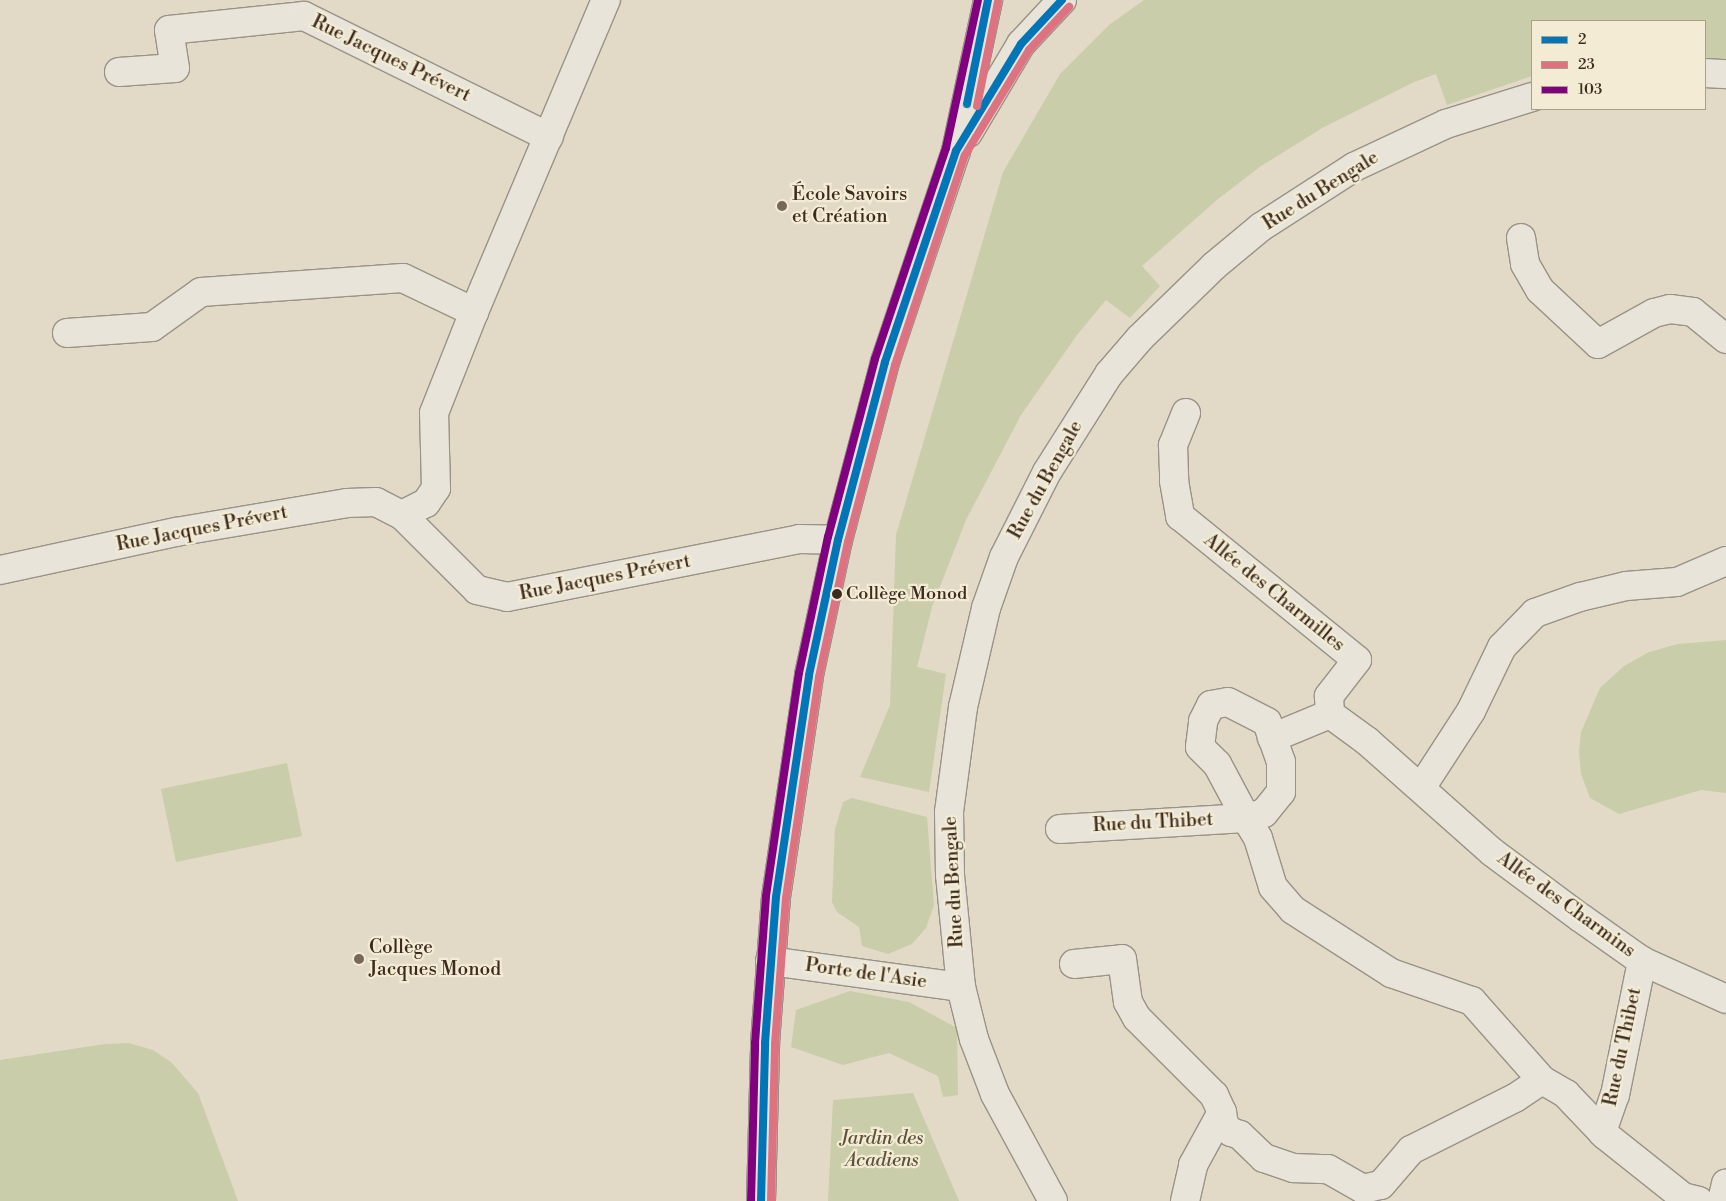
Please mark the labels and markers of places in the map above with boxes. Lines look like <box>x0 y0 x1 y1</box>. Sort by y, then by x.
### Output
place label: École Savoirs et Création <box>792 184 907 228</box>
marker: École Savoirs et Création <box>776 200 788 212</box>
place label: Collège Monod <box>846 583 967 605</box>
marker: Collège Monod <box>832 589 842 599</box>
place label: Collège Jacques Monod <box>369 937 501 981</box>
marker: Collège Jacques Monod <box>353 953 365 965</box>

